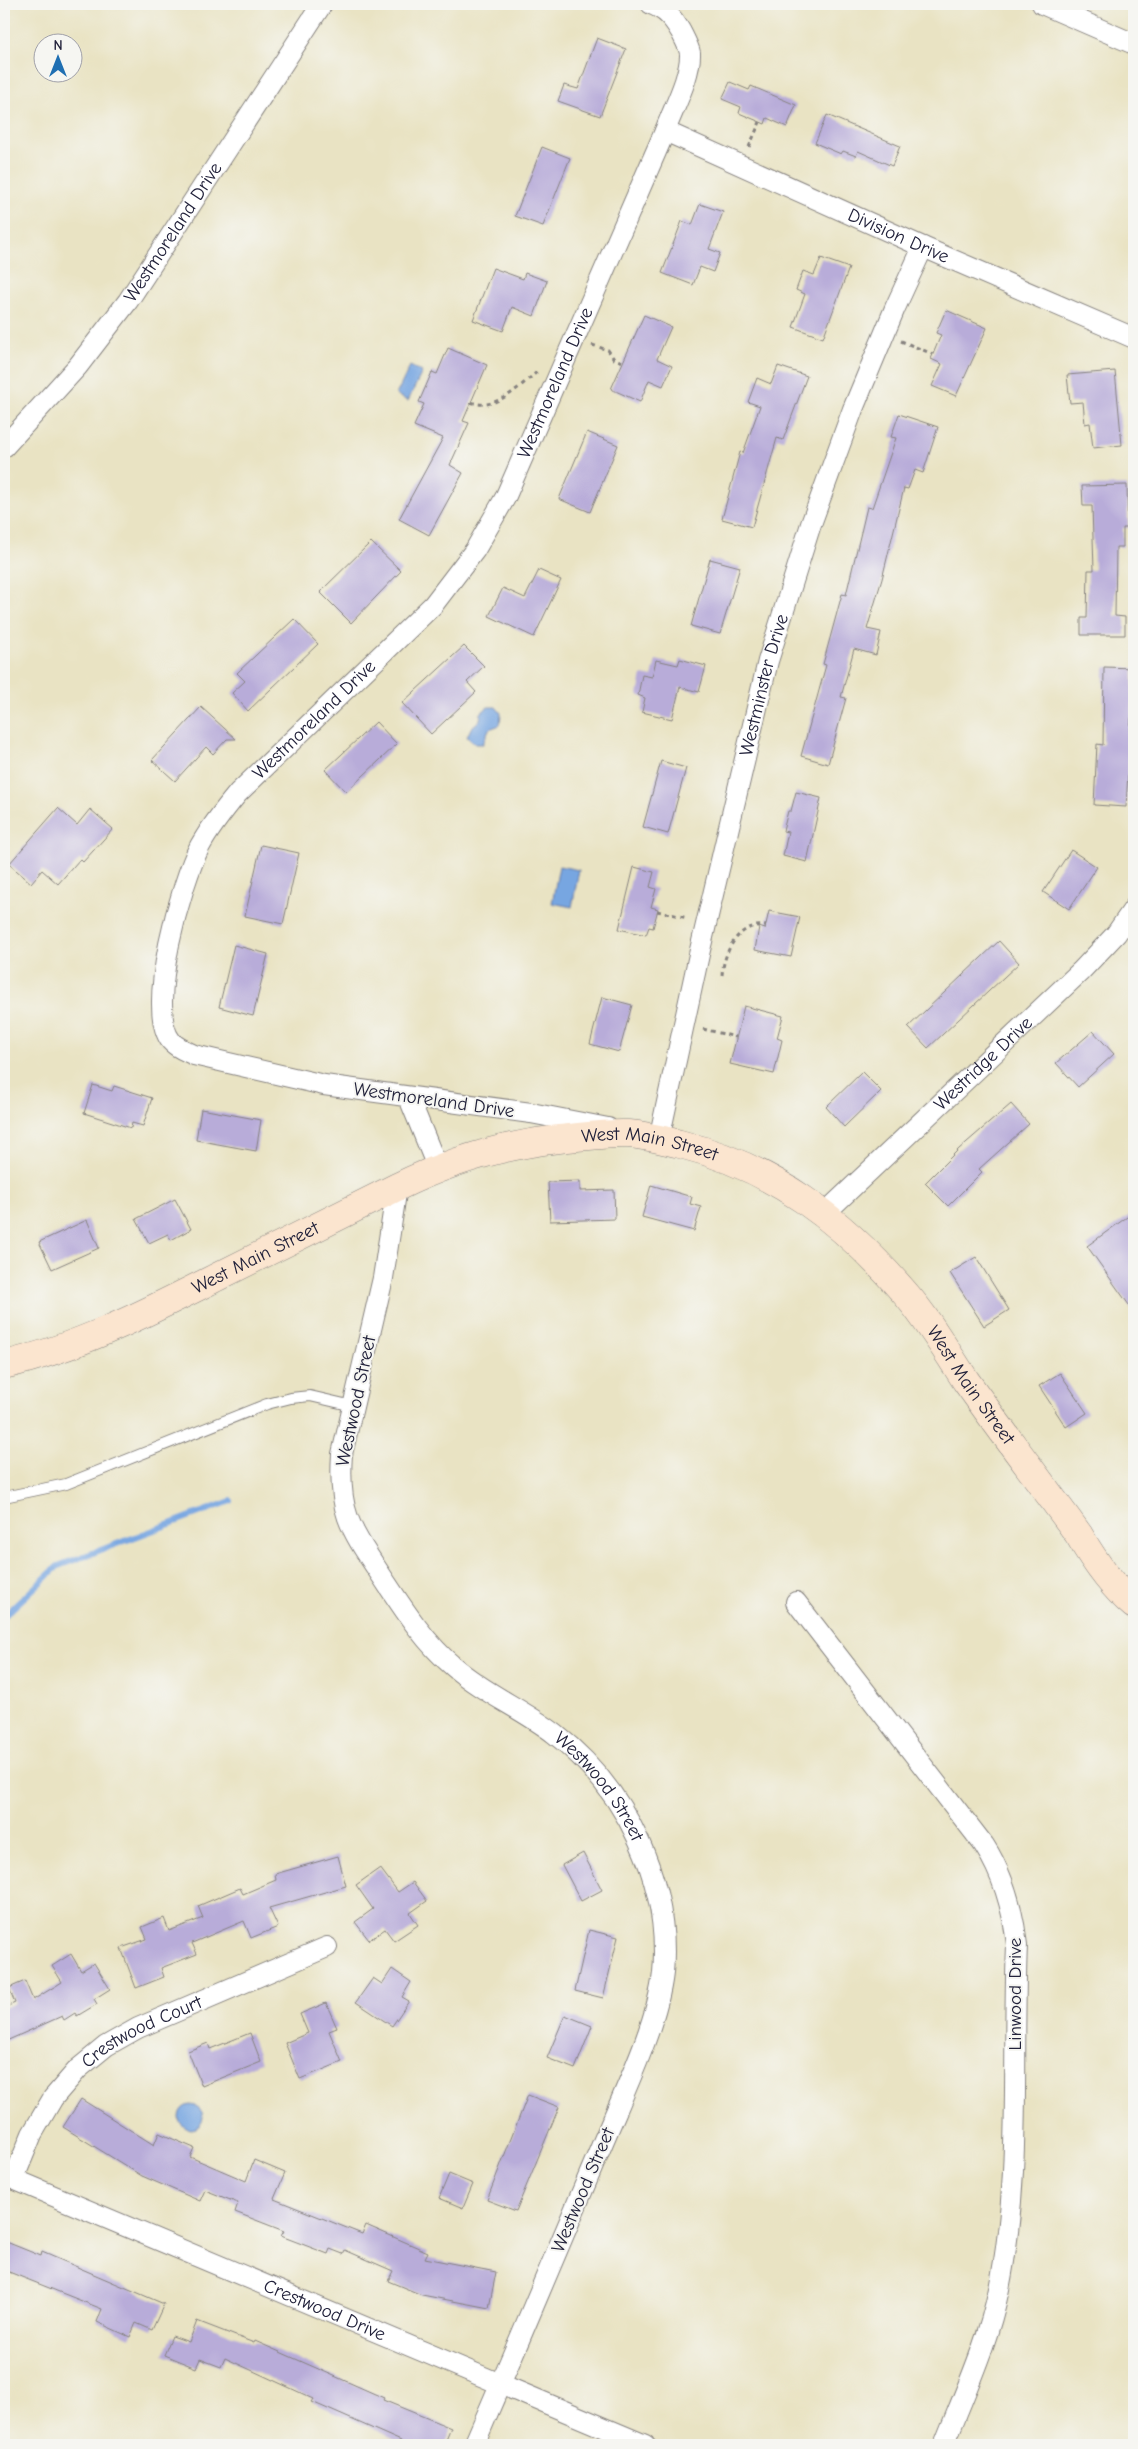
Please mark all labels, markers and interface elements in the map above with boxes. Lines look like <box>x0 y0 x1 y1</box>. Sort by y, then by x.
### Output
north arrow <box>32 32 82 82</box>
text: N <box>53 37 63 54</box>
street label: Westmoreland Drive <box>119 158 227 306</box>
street label: Division Drive <box>844 204 953 268</box>
street label: Westmoreland Drive <box>513 304 598 462</box>
street label: Westminster Drive <box>735 611 793 758</box>
street label: Westmoreland Drive <box>248 655 380 784</box>
street label: Westridge Drive <box>929 1012 1037 1115</box>
street label: Westmoreland Drive <box>352 1078 516 1122</box>
street label: West Main Street <box>580 1123 722 1166</box>
street label: West Main Street <box>188 1217 323 1299</box>
street label: West Main Street <box>922 1322 1020 1449</box>
street label: Westwood Street <box>331 1333 381 1468</box>
street label: Westwood Street <box>550 1727 649 1845</box>
street label: Linwood Drive <box>1004 1938 1026 2050</box>
street label: Crestwood Court <box>77 1991 206 2073</box>
street label: Westwood Street <box>547 2124 619 2256</box>
street label: Crestwood Drive <box>260 2275 389 2346</box>

